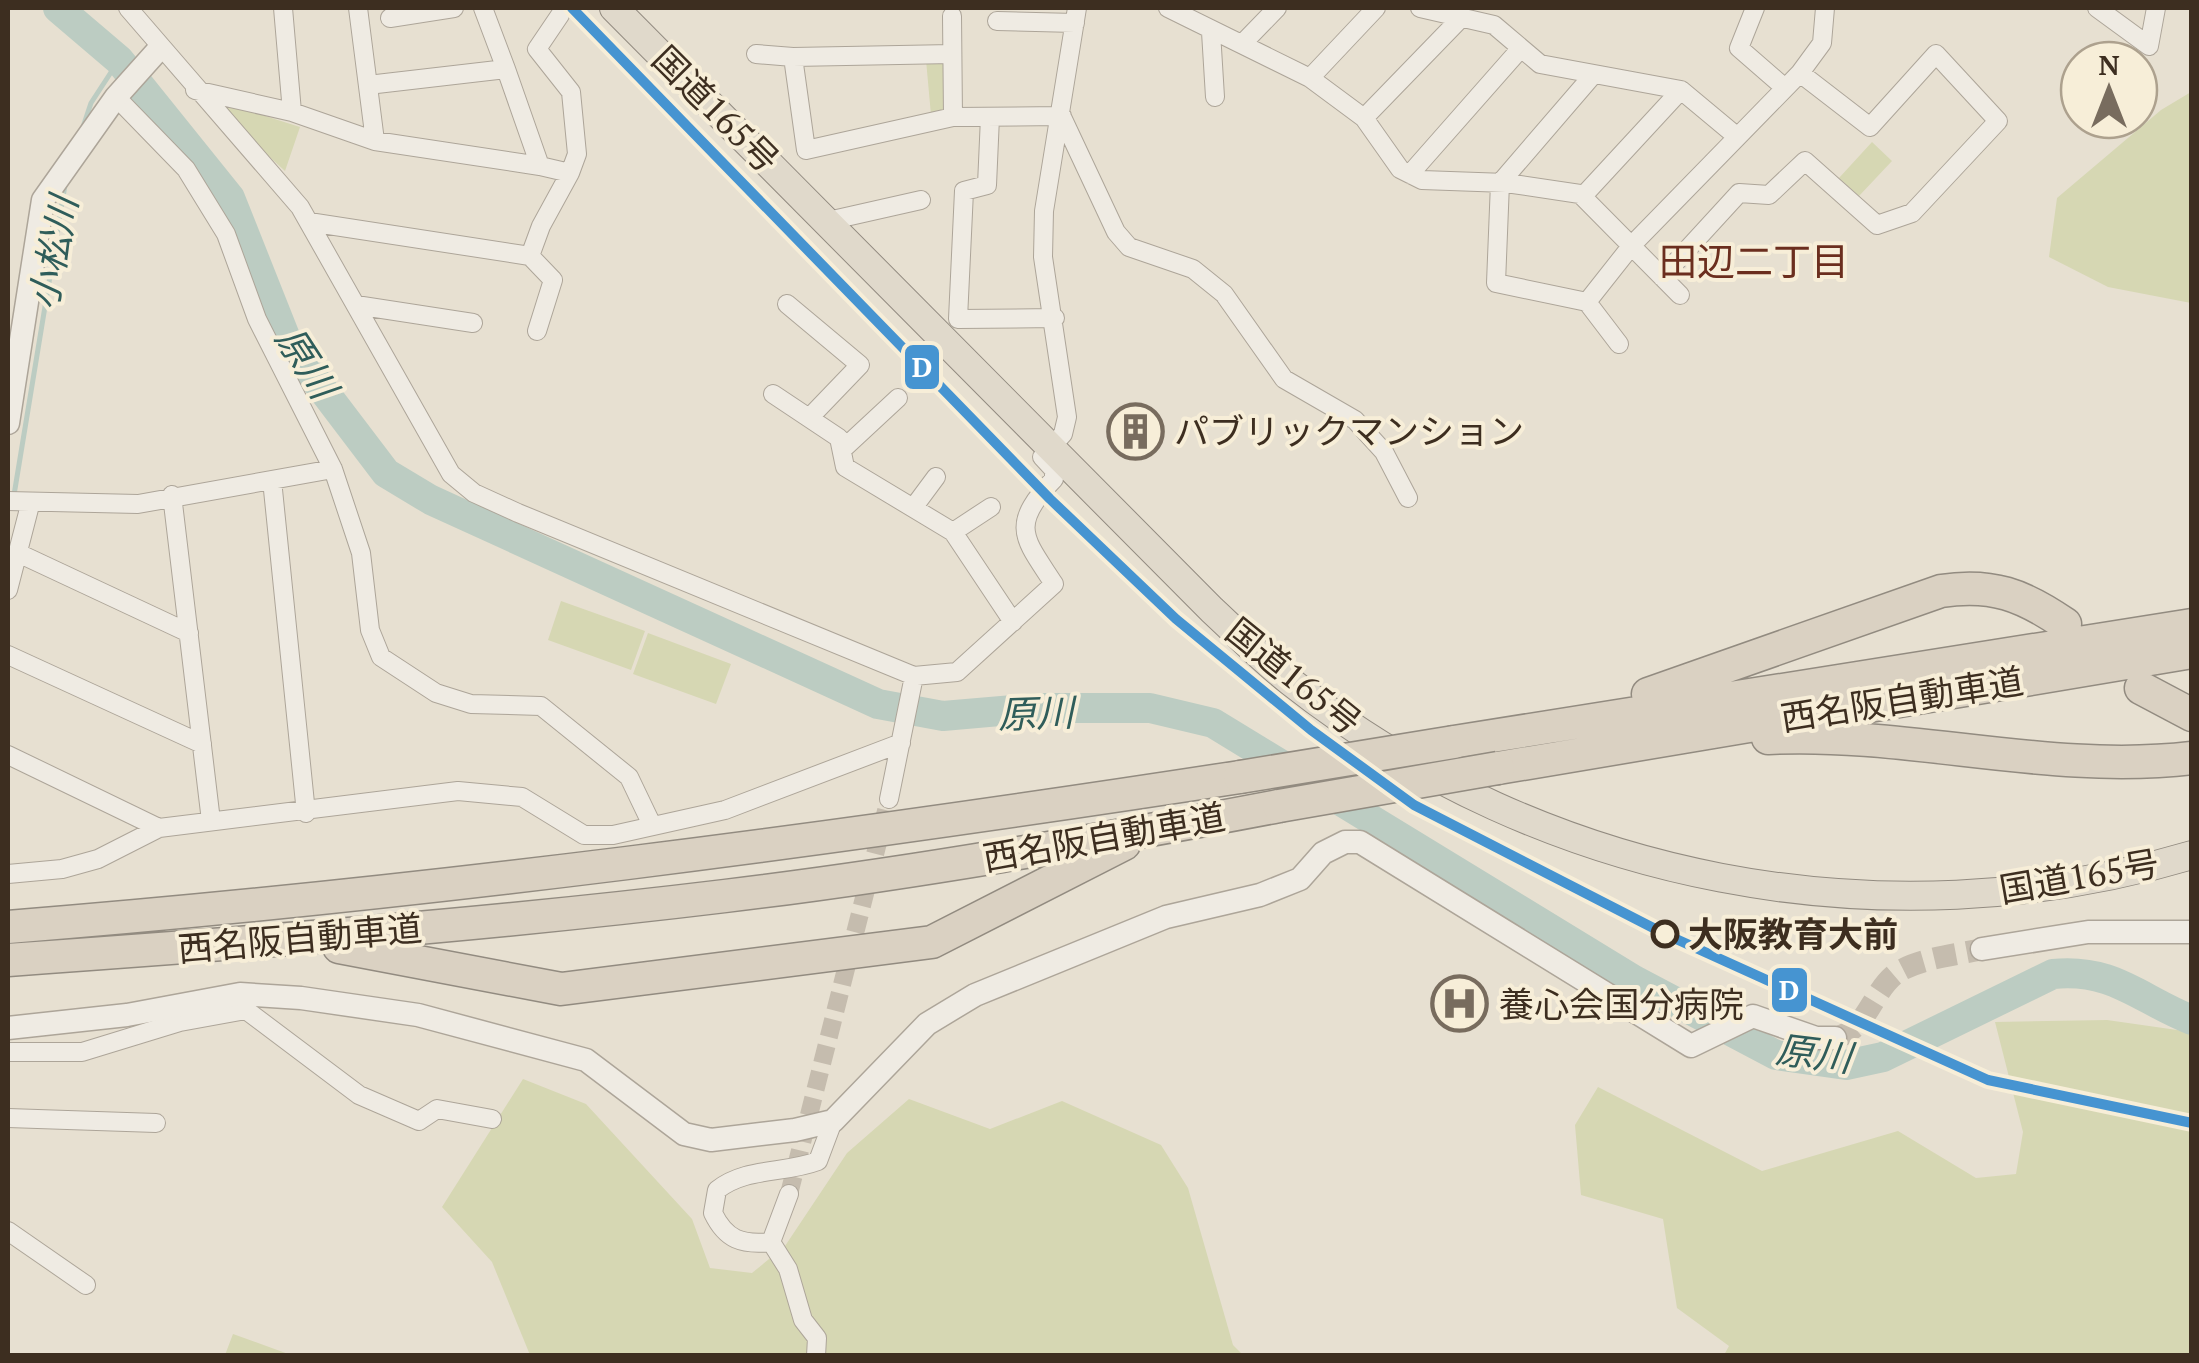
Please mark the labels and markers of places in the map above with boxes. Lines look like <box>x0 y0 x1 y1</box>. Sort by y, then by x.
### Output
building icon: パブリックマンション <box>1105 401 1165 461</box>
place label: パブリックマンション <box>1174 408 1524 454</box>
place label: 大阪教育大前 <box>1688 911 1898 957</box>
marker: 大阪教育大前 <box>1652 921 1678 947</box>
hospital icon: 養心会国分病院 <box>1430 974 1490 1034</box>
place label: 養心会国分病院 <box>1499 981 1744 1027</box>

